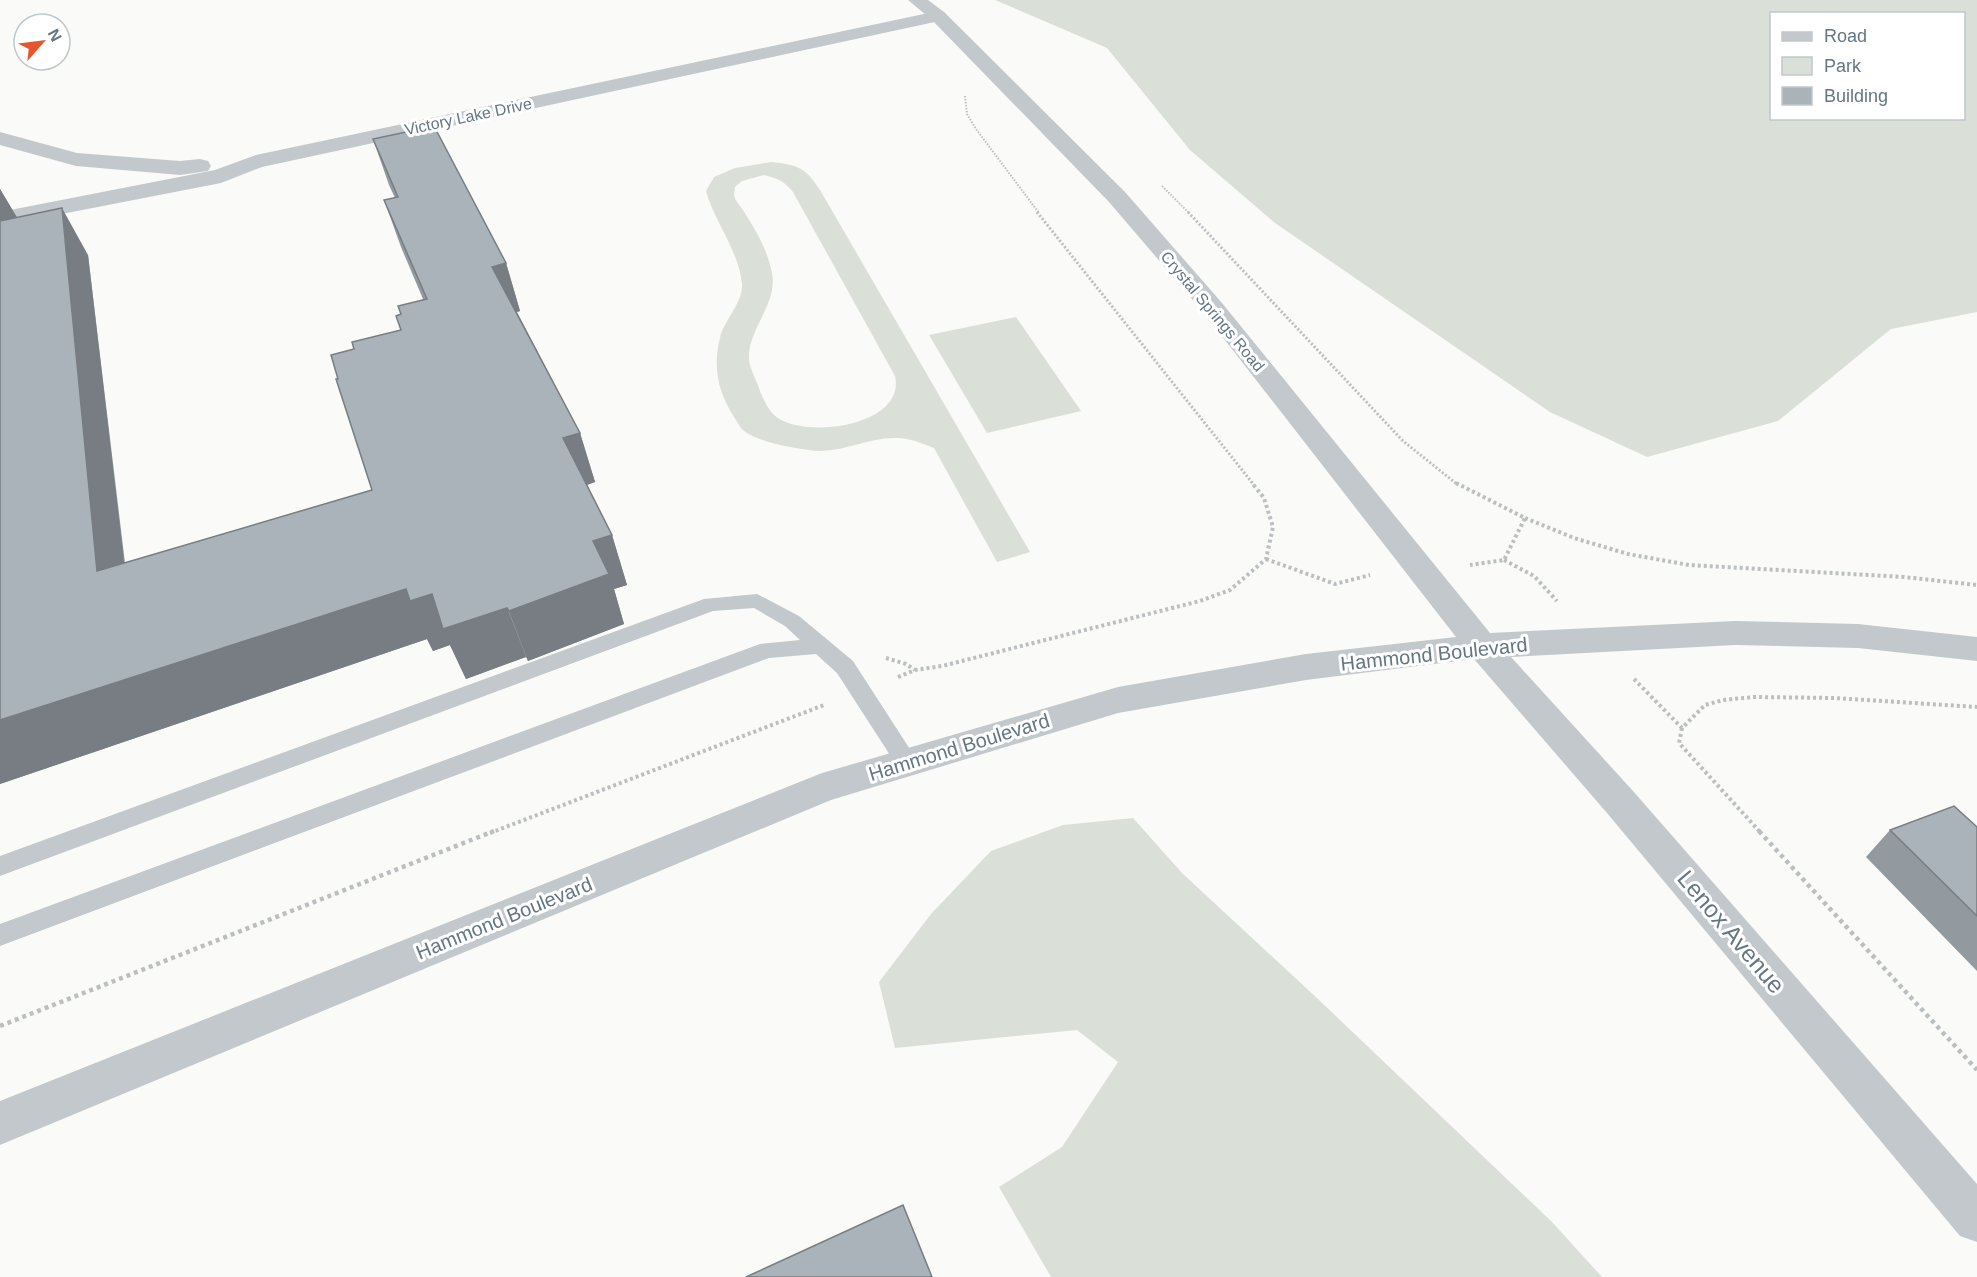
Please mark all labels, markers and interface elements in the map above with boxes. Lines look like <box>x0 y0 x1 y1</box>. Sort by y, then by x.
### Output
north arrow <box>12 12 72 72</box>
legend <box>1770 12 1965 120</box>
text: N <box>45 26 65 44</box>
text: Road <box>1824 26 1867 46</box>
text: Park <box>1824 56 1862 76</box>
text: Building <box>1824 86 1888 106</box>
street label: Victory Lake Drive <box>403 95 533 138</box>
street label: Crystal Springs Road <box>1158 248 1268 375</box>
street label: Hammond Boulevard <box>1339 633 1529 675</box>
street label: Hammond Boulevard <box>866 709 1052 785</box>
street label: Lenox Avenue <box>1672 865 1790 998</box>
street label: Hammond Boulevard <box>413 873 595 963</box>

